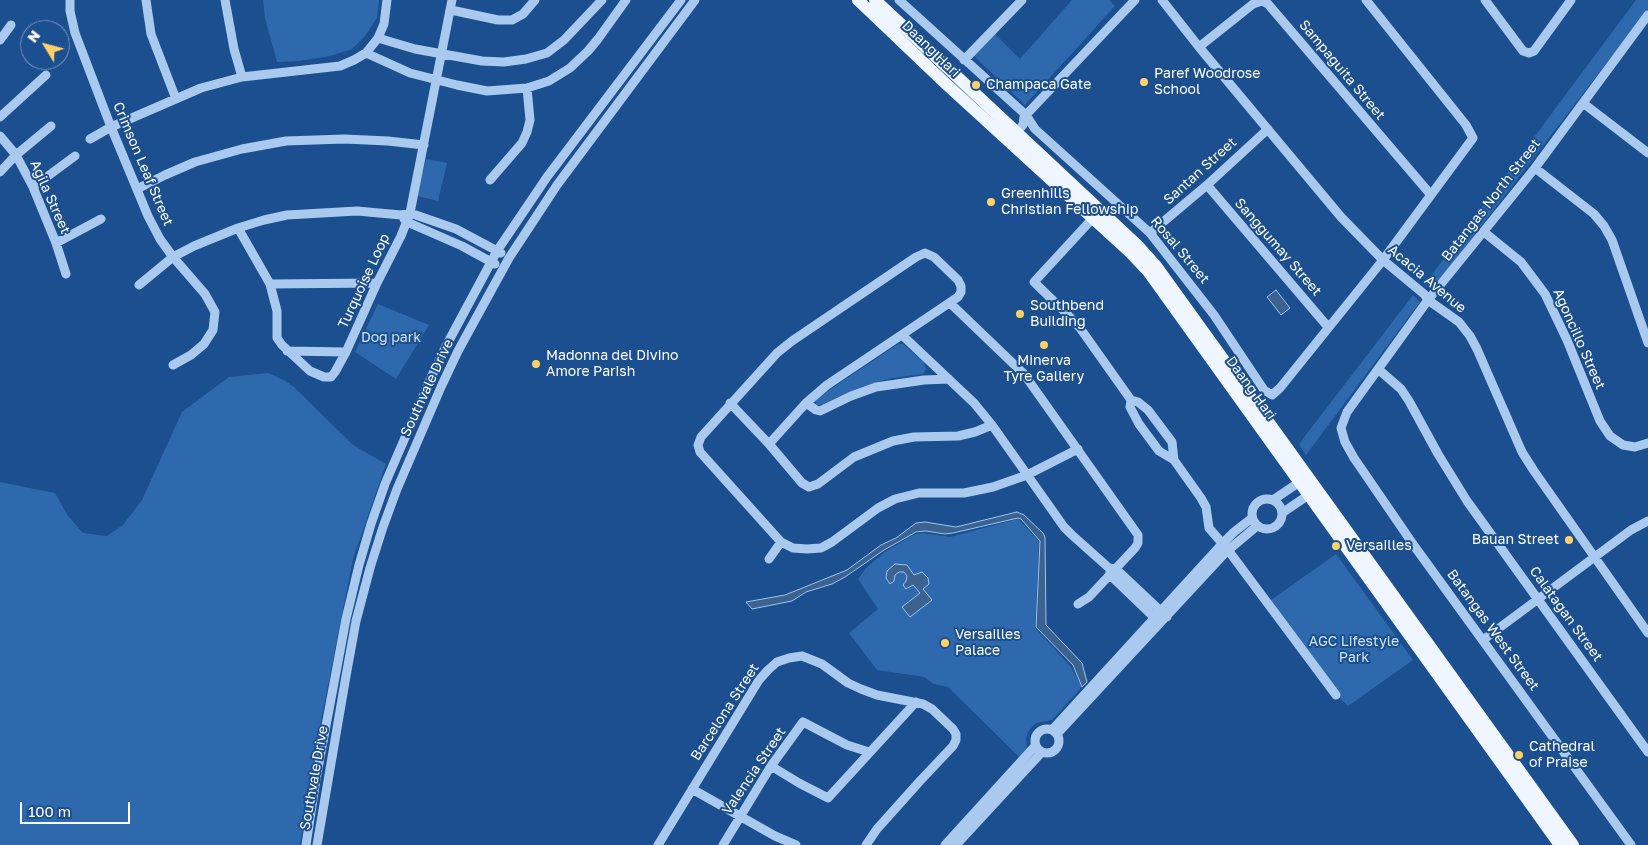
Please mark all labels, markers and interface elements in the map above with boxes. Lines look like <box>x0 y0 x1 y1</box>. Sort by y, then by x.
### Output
street label: Daang Hari <box>899 17 963 81</box>
street label: Sampaguita Street <box>1295 17 1389 123</box>
north arrow <box>20 20 70 70</box>
text: N <box>23 27 43 46</box>
place label: Paref Woodrose School <box>1154 66 1260 98</box>
marker: Paref Woodrose School <box>1138 76 1150 88</box>
place label: Champaca Gate <box>986 77 1091 93</box>
marker: Champaca Gate <box>970 79 982 91</box>
street label: Crimson Leaf Street <box>109 100 177 228</box>
street label: Santan Street <box>1160 134 1240 208</box>
street label: Batangas North Street <box>1438 135 1544 265</box>
street label: Agila Street <box>26 158 74 236</box>
place label: Greenhills Christian Fellowship <box>1001 186 1138 218</box>
street label: Sanggumay Street <box>1231 195 1325 299</box>
marker: Greenhills Christian Fellowship <box>985 196 997 208</box>
street label: Rosal Street <box>1147 213 1213 287</box>
street label: Turquoise Loop <box>335 231 393 331</box>
street label: Acacia Avenue <box>1384 241 1470 317</box>
street label: Agoncillo Street <box>1549 286 1609 392</box>
place label: Southbend Building <box>1030 298 1104 331</box>
marker: Southbend Building <box>1014 308 1026 320</box>
park label: Dog park <box>361 330 421 346</box>
street label: Southvale Drive <box>397 337 457 439</box>
marker: Minerva Tyre Gallery <box>1038 339 1050 351</box>
place label: Madonna del Divino Amore Parish <box>546 348 678 381</box>
place label: Minerva Tyre Gallery <box>1004 353 1084 386</box>
street label: Daang Hari <box>1222 353 1280 423</box>
marker: Madonna del Divino Amore Parish <box>530 358 542 370</box>
place label: Bauan Street <box>1472 532 1559 548</box>
marker: Bauan Street <box>1563 534 1575 546</box>
place label: Versailles <box>1346 538 1412 554</box>
marker: Versailles <box>1330 540 1342 552</box>
street label: Calatagan Street <box>1526 563 1606 665</box>
street label: Batangas West Street <box>1443 566 1543 694</box>
place label: Versailles Palace <box>955 627 1021 660</box>
park label: AGC Lifestyle Park <box>1309 634 1399 666</box>
marker: Versailles Palace <box>939 637 951 649</box>
street label: Barcelona Street <box>687 660 763 764</box>
street label: Southvale Drive <box>297 724 331 832</box>
street label: Valencia Street <box>719 724 789 818</box>
place label: Cathedral of Praise <box>1529 739 1595 772</box>
marker: Cathedral of Praise <box>1513 749 1525 761</box>
scale bar <box>22 792 132 824</box>
text: 100 m <box>28 802 71 820</box>

